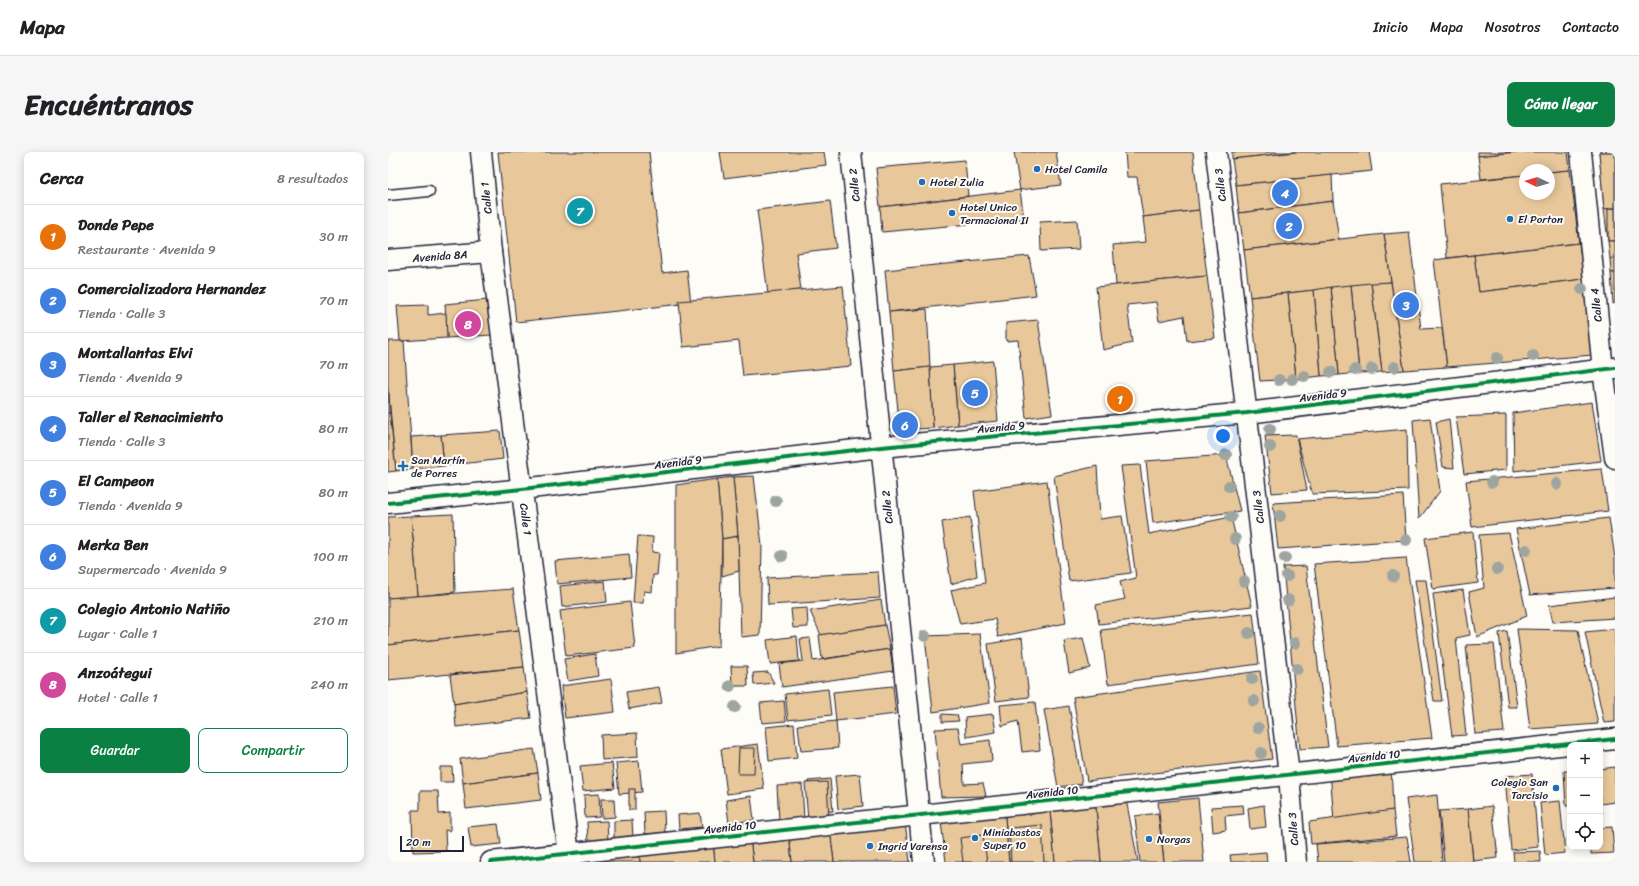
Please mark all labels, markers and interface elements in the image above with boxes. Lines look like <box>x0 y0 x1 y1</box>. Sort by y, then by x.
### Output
text: Mapa <box>20 11 65 44</box>
text: Inicio <box>1373 15 1408 40</box>
text: Mapa <box>1430 15 1463 40</box>
text: Nosotros <box>1485 15 1540 40</box>
text: Contacto <box>1562 15 1619 40</box>
text: Encuéntranos <box>24 80 193 129</box>
button: Cómo llegar <box>1507 82 1615 127</box>
place label: Hotel Camila <box>1045 160 1108 179</box>
text: Cerca <box>40 163 83 193</box>
marker: Hotel Camila <box>1032 164 1042 174</box>
north arrow <box>1519 164 1555 200</box>
text: 8 resultados <box>277 167 348 190</box>
street label: Calle 2 <box>843 167 866 203</box>
street label: Calle 3 <box>1209 167 1232 203</box>
place label: Hotel Zulia <box>930 173 984 192</box>
marker: Hotel Zulia <box>917 177 927 187</box>
pin: 4 <box>1272 178 1298 208</box>
street label: Calle 1 <box>475 181 498 215</box>
pin: 7 <box>567 196 593 226</box>
place label: Hotel Unico Termacional II <box>960 198 1029 230</box>
marker: Hotel Unico Termacional II <box>947 208 957 218</box>
place label: El Porton <box>1518 210 1563 229</box>
pin: 2 <box>1276 211 1302 241</box>
text: Donde Pepe <box>78 212 154 238</box>
marker: El Porton <box>1505 214 1515 224</box>
text: 1 <box>50 225 56 248</box>
text: 30 m <box>319 225 348 248</box>
text: Restaurante · Avenida 9 <box>78 238 216 261</box>
street label: Avenida 8A <box>411 245 468 268</box>
text: Comercializadora Hernandez <box>78 276 266 302</box>
street label: Calle 4 <box>1585 287 1608 323</box>
text: 2 <box>49 289 57 312</box>
text: 70 m <box>319 289 348 312</box>
pin: 3 <box>1393 290 1419 320</box>
text: Tienda · Calle 3 <box>78 302 165 325</box>
pin: 8 <box>455 309 481 339</box>
text: Montallantas Elvi <box>78 340 192 366</box>
text: 3 <box>49 353 57 376</box>
text: 70 m <box>319 353 348 376</box>
text: Tienda · Avenida 9 <box>78 366 183 389</box>
pin: 5 <box>962 378 988 408</box>
street label: Avenida 9 <box>1297 383 1348 408</box>
pin: 1 <box>1107 384 1133 414</box>
text: Taller el Renacimiento <box>78 404 223 430</box>
pin: 6 <box>892 410 918 440</box>
street label: Avenida 9 <box>975 416 1026 439</box>
text: 4 <box>49 417 57 440</box>
text: 80 m <box>319 417 348 440</box>
your location <box>1213 426 1233 446</box>
text: Tienda · Calle 3 <box>78 430 165 453</box>
street label: Avenida 9 <box>652 450 703 475</box>
place label: San Martín de Porres <box>411 451 465 483</box>
marker: San Martín de Porres <box>398 461 408 471</box>
text: El Campeon <box>78 468 154 494</box>
text: 5 <box>49 481 57 504</box>
text: 80 m <box>319 481 348 504</box>
street label: Calle 2 <box>876 489 899 525</box>
street label: Calle 3 <box>1247 489 1270 525</box>
text: Tienda · Avenida 9 <box>78 494 183 517</box>
street label: Calle 1 <box>514 502 537 536</box>
text: Merka Ben <box>78 532 149 558</box>
text: 6 <box>49 545 57 568</box>
text: 100 m <box>313 545 348 568</box>
text: Supermercado · Avenida 9 <box>78 558 227 581</box>
text: Colegio Antonio Natiño <box>78 596 230 622</box>
text: 7 <box>49 609 57 632</box>
text: 210 m <box>313 609 348 632</box>
text: Lugar · Calle 1 <box>78 622 157 645</box>
text: Anzoátegui <box>78 660 152 686</box>
text: 8 <box>49 673 57 696</box>
text: 240 m <box>311 673 348 696</box>
text: Hotel · Calle 1 <box>78 686 158 709</box>
button: Guardar <box>40 728 190 773</box>
button: Compartir <box>198 728 348 773</box>
map controls <box>1567 742 1603 850</box>
button: + <box>1567 742 1603 778</box>
street label: Avenida 10 <box>1346 744 1401 769</box>
place label: Colegio San Tarcisio <box>1491 773 1548 805</box>
button: − <box>1567 778 1603 814</box>
street label: Avenida 10 <box>1024 780 1079 805</box>
marker: Colegio San Tarcisio <box>1551 783 1561 793</box>
street label: Calle 3 <box>1283 812 1304 846</box>
button: locate <box>1567 814 1603 850</box>
street label: Avenida 10 <box>702 815 757 840</box>
place label: Miniabastos Super 10 <box>983 823 1042 855</box>
place label: Norgas <box>1157 830 1191 849</box>
text: 20 m <box>406 833 431 852</box>
marker: Miniabastos Super 10 <box>970 833 980 843</box>
scale bar <box>400 834 464 853</box>
marker: Norgas <box>1144 834 1154 844</box>
place label: Ingrid Varensa <box>877 837 948 856</box>
marker: Ingrid Varensa <box>865 841 875 851</box>

